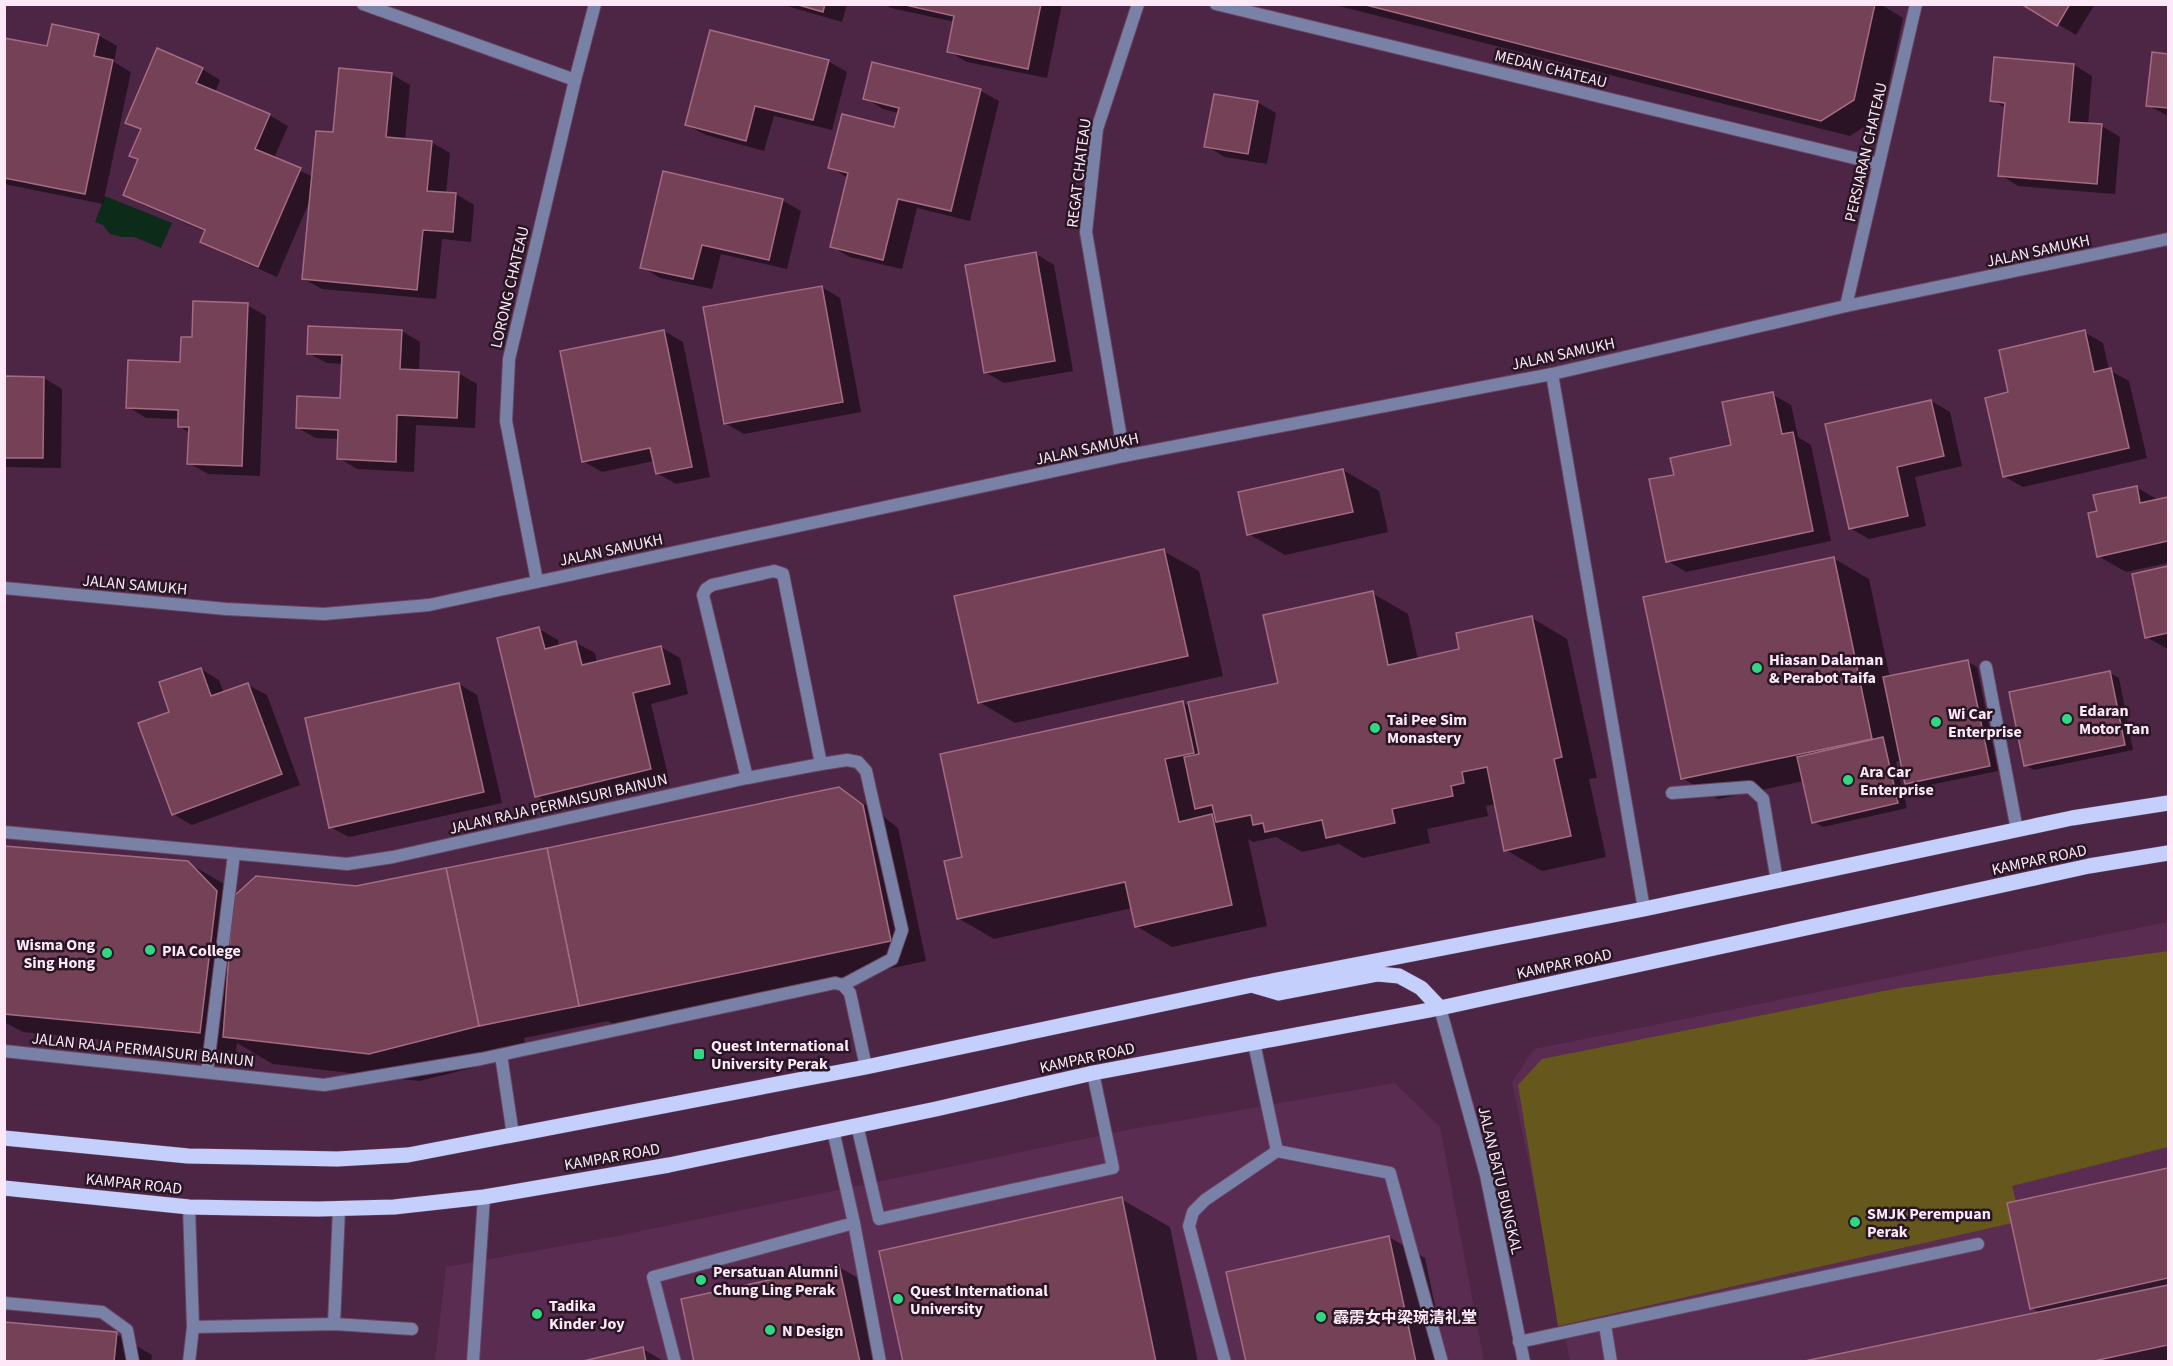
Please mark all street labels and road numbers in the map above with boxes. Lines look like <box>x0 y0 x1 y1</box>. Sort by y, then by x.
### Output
street label: MEDAN CHATEAU <box>1492 44 1609 94</box>
street label: PERSIARAN CHATEAU <box>1839 80 1893 224</box>
street label: REGAT CHATEAU <box>1061 117 1097 229</box>
street label: LORONG CHATEAU <box>485 224 535 350</box>
street label: JALAN SAMUKH <box>1984 229 2092 273</box>
street label: JALAN SAMUKH <box>1509 332 1617 376</box>
street label: JALAN SAMUKH <box>1033 427 1141 471</box>
street label: JALAN SAMUKH <box>557 528 665 572</box>
street label: JALAN SAMUKH <box>82 569 188 601</box>
street label: JALAN RAJA PERMAISURI BAINUN <box>447 768 670 840</box>
street label: KAMPAR ROAD <box>1990 839 2089 881</box>
street label: KAMPAR ROAD <box>1515 943 1614 985</box>
street label: JALAN RAJA PERMAISURI BAINUN <box>31 1027 255 1073</box>
street label: KAMPAR ROAD <box>1038 1037 1137 1079</box>
street label: JALAN BATU BUNGKAL <box>1472 1104 1528 1257</box>
street label: KAMPAR ROAD <box>563 1138 662 1176</box>
street label: KAMPAR ROAD <box>85 1168 183 1200</box>

